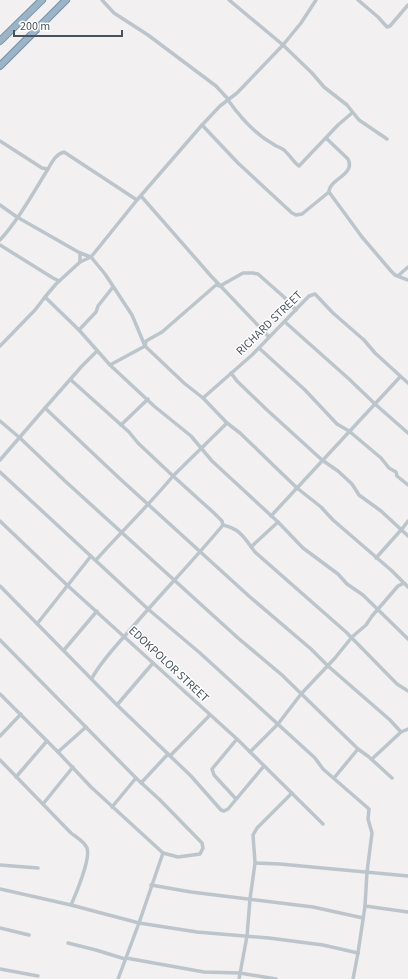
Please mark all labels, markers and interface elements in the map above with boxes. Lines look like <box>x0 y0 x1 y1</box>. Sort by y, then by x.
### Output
scale bar <box>14 12 122 38</box>
text: 200 m <box>20 18 50 35</box>
street label: RICHARD STREET <box>232 287 307 359</box>
street label: EDOKPOLOR STREET <box>125 622 213 707</box>

